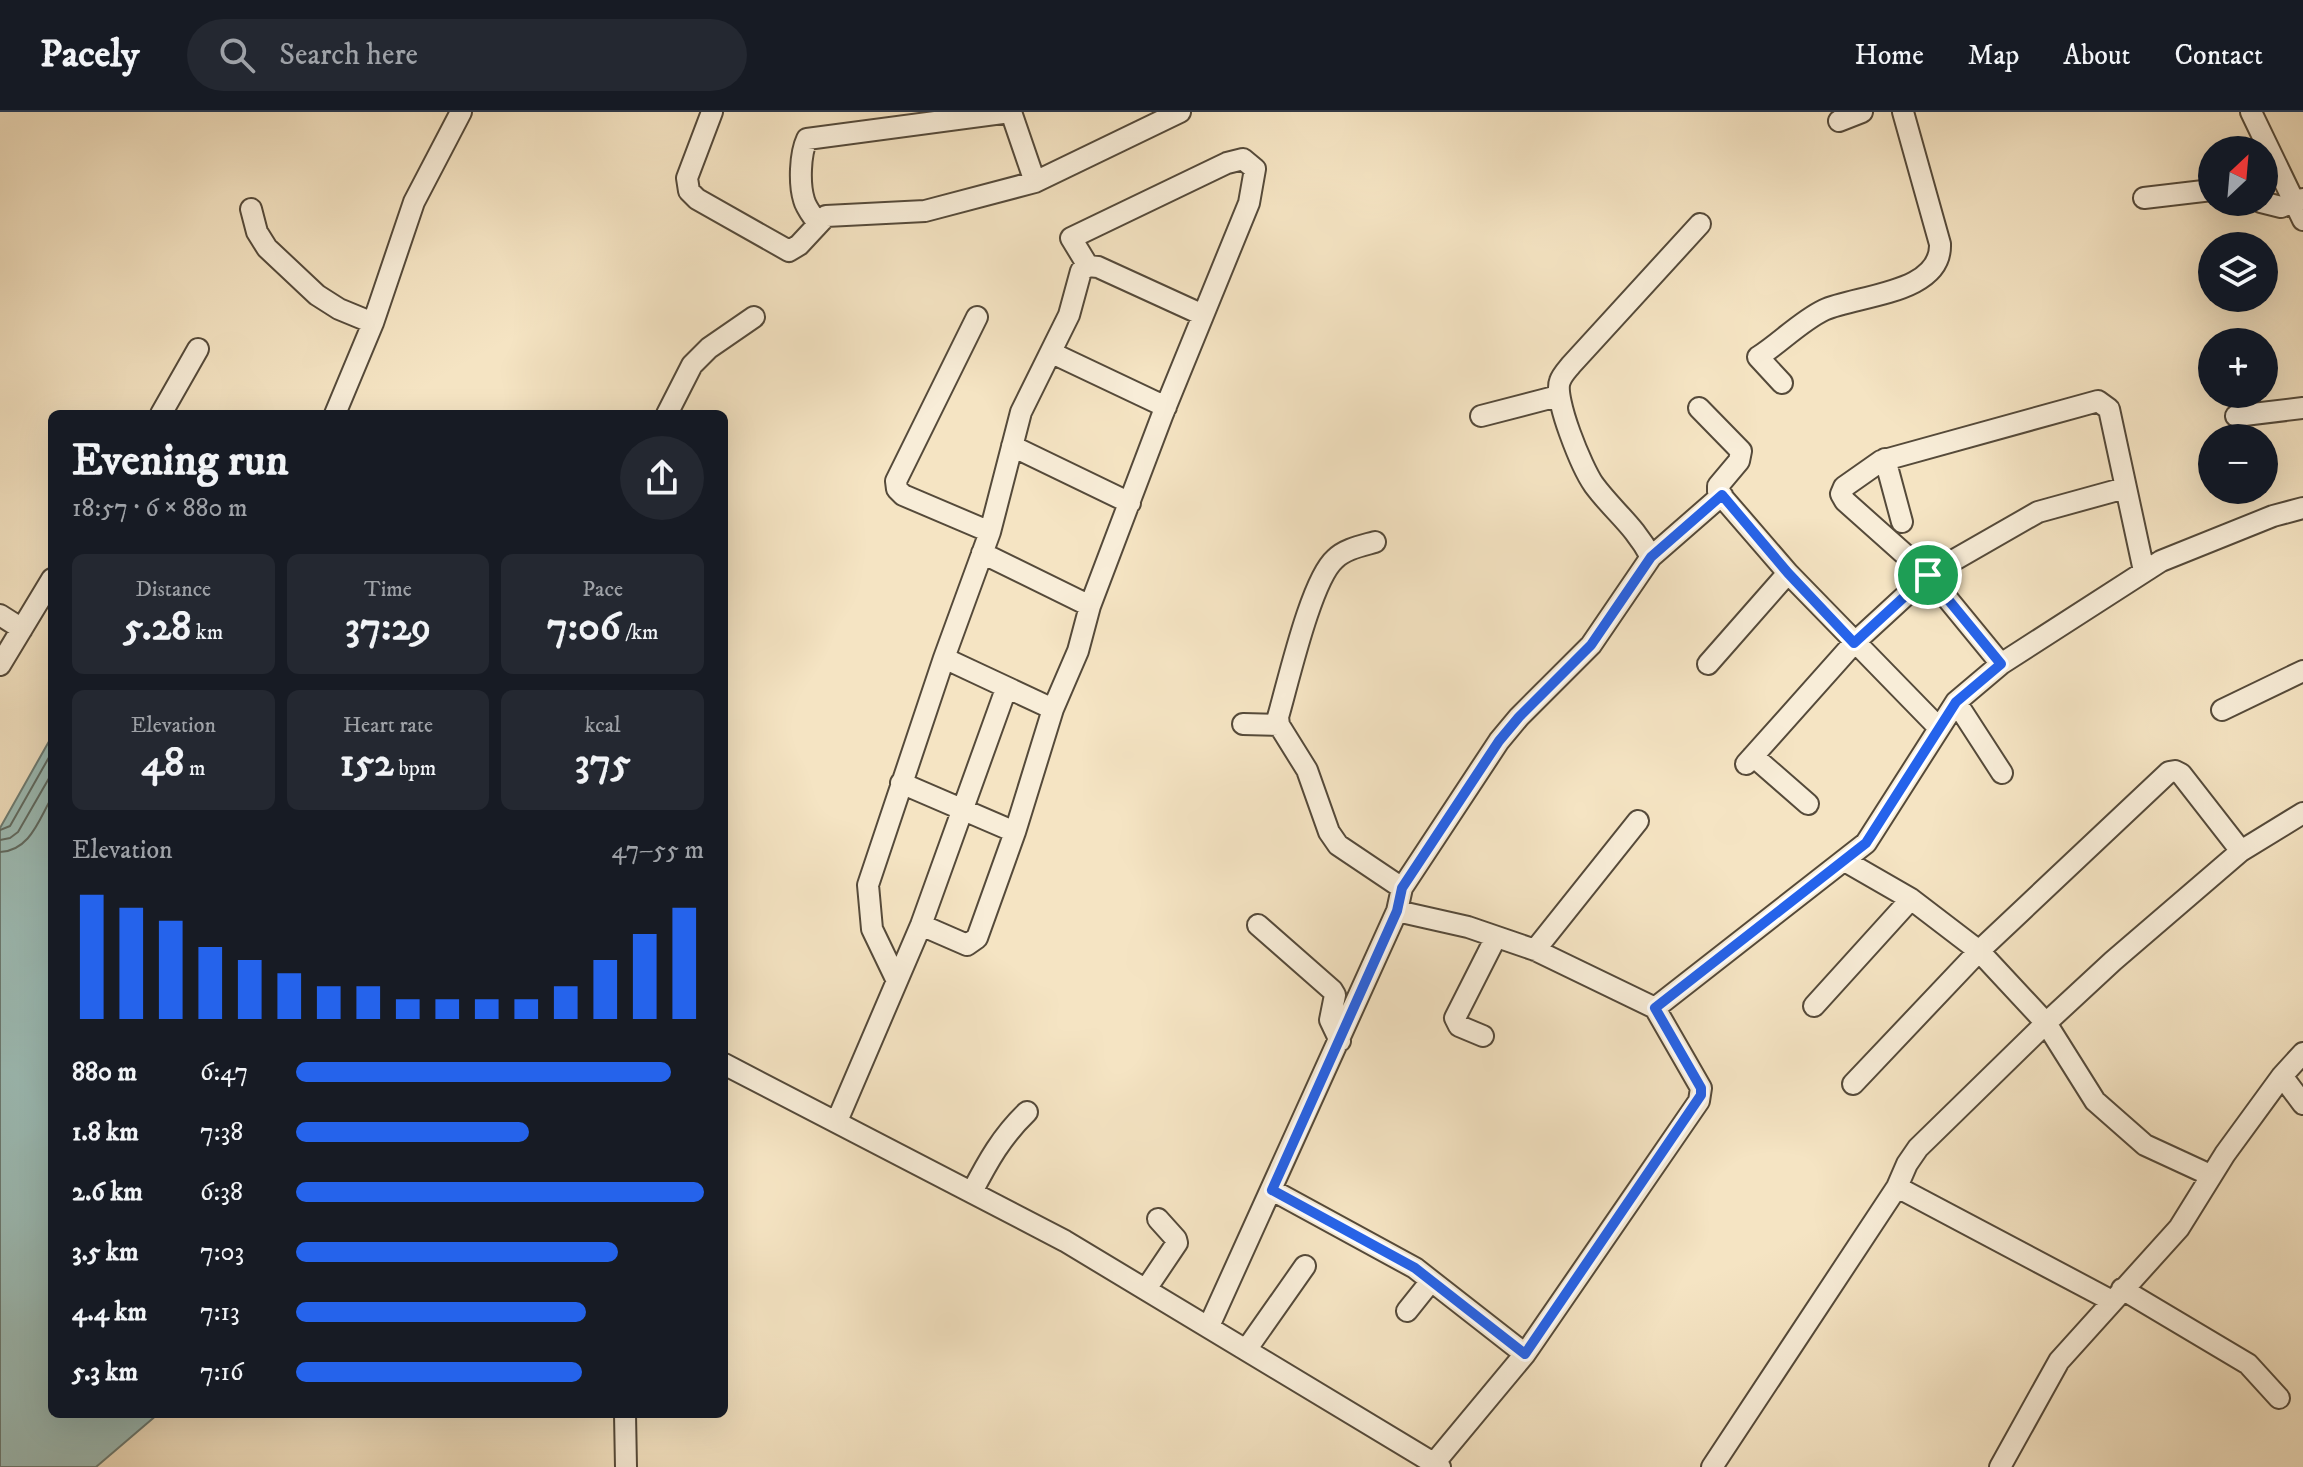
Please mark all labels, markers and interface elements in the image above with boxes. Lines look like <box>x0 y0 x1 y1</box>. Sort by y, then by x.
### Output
search box <box>187 19 747 91</box>
text: Pacely <box>40 31 139 79</box>
icon: search <box>215 33 259 77</box>
text: Search here <box>279 37 418 74</box>
text: Home <box>1855 38 1924 73</box>
text: Map <box>1968 38 2019 73</box>
text: About <box>2063 38 2130 73</box>
text: Contact <box>2174 38 2263 73</box>
north arrow <box>2198 136 2278 216</box>
map controls <box>2198 136 2278 504</box>
button: layers <box>2198 232 2278 312</box>
button: + <box>2198 328 2278 408</box>
button: − <box>2198 424 2278 504</box>
text: Evening run <box>72 434 289 489</box>
button: share <box>620 436 704 520</box>
text: 18:57 · 6 × 880 m <box>72 492 248 525</box>
pin <box>1894 541 1962 609</box>
icon: arrive <box>1906 553 1950 597</box>
text: Distance <box>135 576 211 603</box>
text: Time <box>364 576 412 603</box>
text: Pace <box>582 576 623 603</box>
text: 5.28 <box>123 603 191 653</box>
text: 37:29 <box>345 603 431 653</box>
text: 7:06 <box>547 603 621 653</box>
text: km <box>191 619 223 646</box>
text: /km <box>621 619 659 646</box>
text: Elevation <box>131 712 216 739</box>
text: Heart rate <box>343 712 433 739</box>
text: kcal <box>585 712 621 739</box>
text: 48 <box>141 739 184 789</box>
text: 152 <box>340 739 394 789</box>
text: 375 <box>575 739 631 789</box>
text: m <box>184 755 205 782</box>
text: bpm <box>394 755 436 782</box>
text: Elevation <box>72 834 173 867</box>
text: 47–55 m <box>612 834 704 867</box>
text: 880 m <box>72 1056 137 1089</box>
text: 6:47 <box>200 1056 248 1089</box>
text: 1.8 km <box>72 1116 139 1149</box>
text: 7:38 <box>200 1116 243 1149</box>
text: 2.6 km <box>72 1176 143 1209</box>
text: 6:38 <box>200 1176 243 1209</box>
text: 3.5 km <box>72 1236 138 1269</box>
text: 7:03 <box>200 1236 244 1269</box>
text: 4.4 km <box>72 1296 147 1329</box>
text: 7:13 <box>200 1296 240 1329</box>
text: 5.3 km <box>72 1356 138 1389</box>
text: 7:16 <box>200 1356 243 1389</box>

